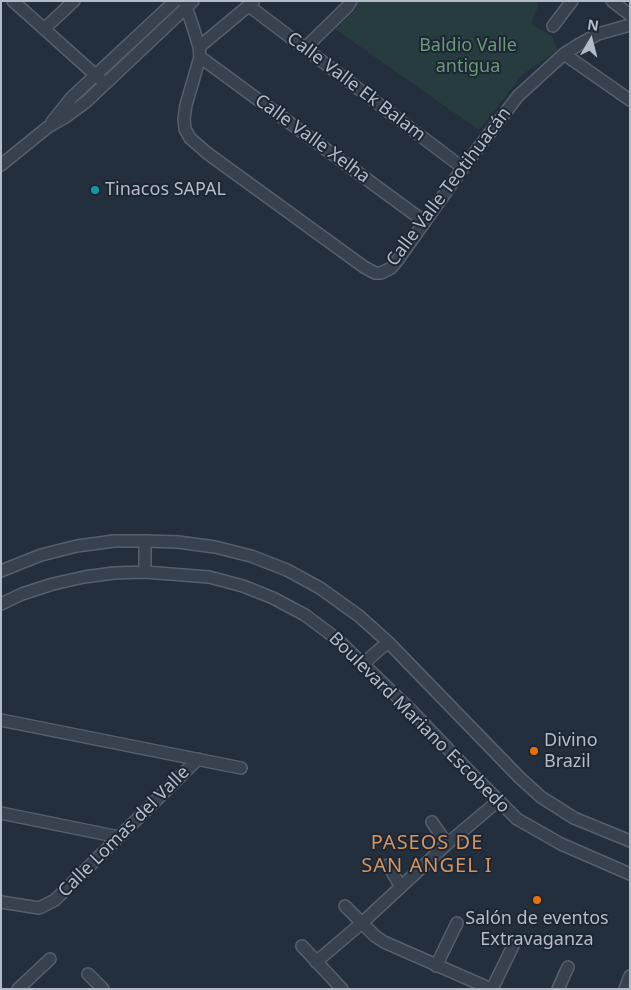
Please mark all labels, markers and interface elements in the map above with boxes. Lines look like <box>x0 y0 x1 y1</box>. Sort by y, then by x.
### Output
text: N <box>586 14 600 35</box>
north arrow <box>566 15 616 65</box>
street label: Calle Valle Ek Balam <box>282 28 430 146</box>
park label: Baldio Valle antigua <box>419 35 517 78</box>
street label: Calle Valle Xelha <box>250 90 374 188</box>
street label: Calle Valle Teotihuacán <box>382 103 516 271</box>
place label: Tinacos SAPAL <box>105 179 226 201</box>
marker: Tinacos SAPAL <box>89 184 101 196</box>
street label: Boulevard Mariano Escobedo <box>324 628 514 818</box>
place label: Divino Brazil <box>544 730 598 772</box>
marker: Divino Brazil <box>528 745 540 757</box>
street label: Calle Lomas del Valle <box>54 762 194 902</box>
district label: PASEOS DE SAN ANGEL I <box>360 831 494 878</box>
marker: Salón de eventos Extravaganza <box>531 894 543 906</box>
place label: Salón de eventos Extravaganza <box>465 908 609 951</box>

